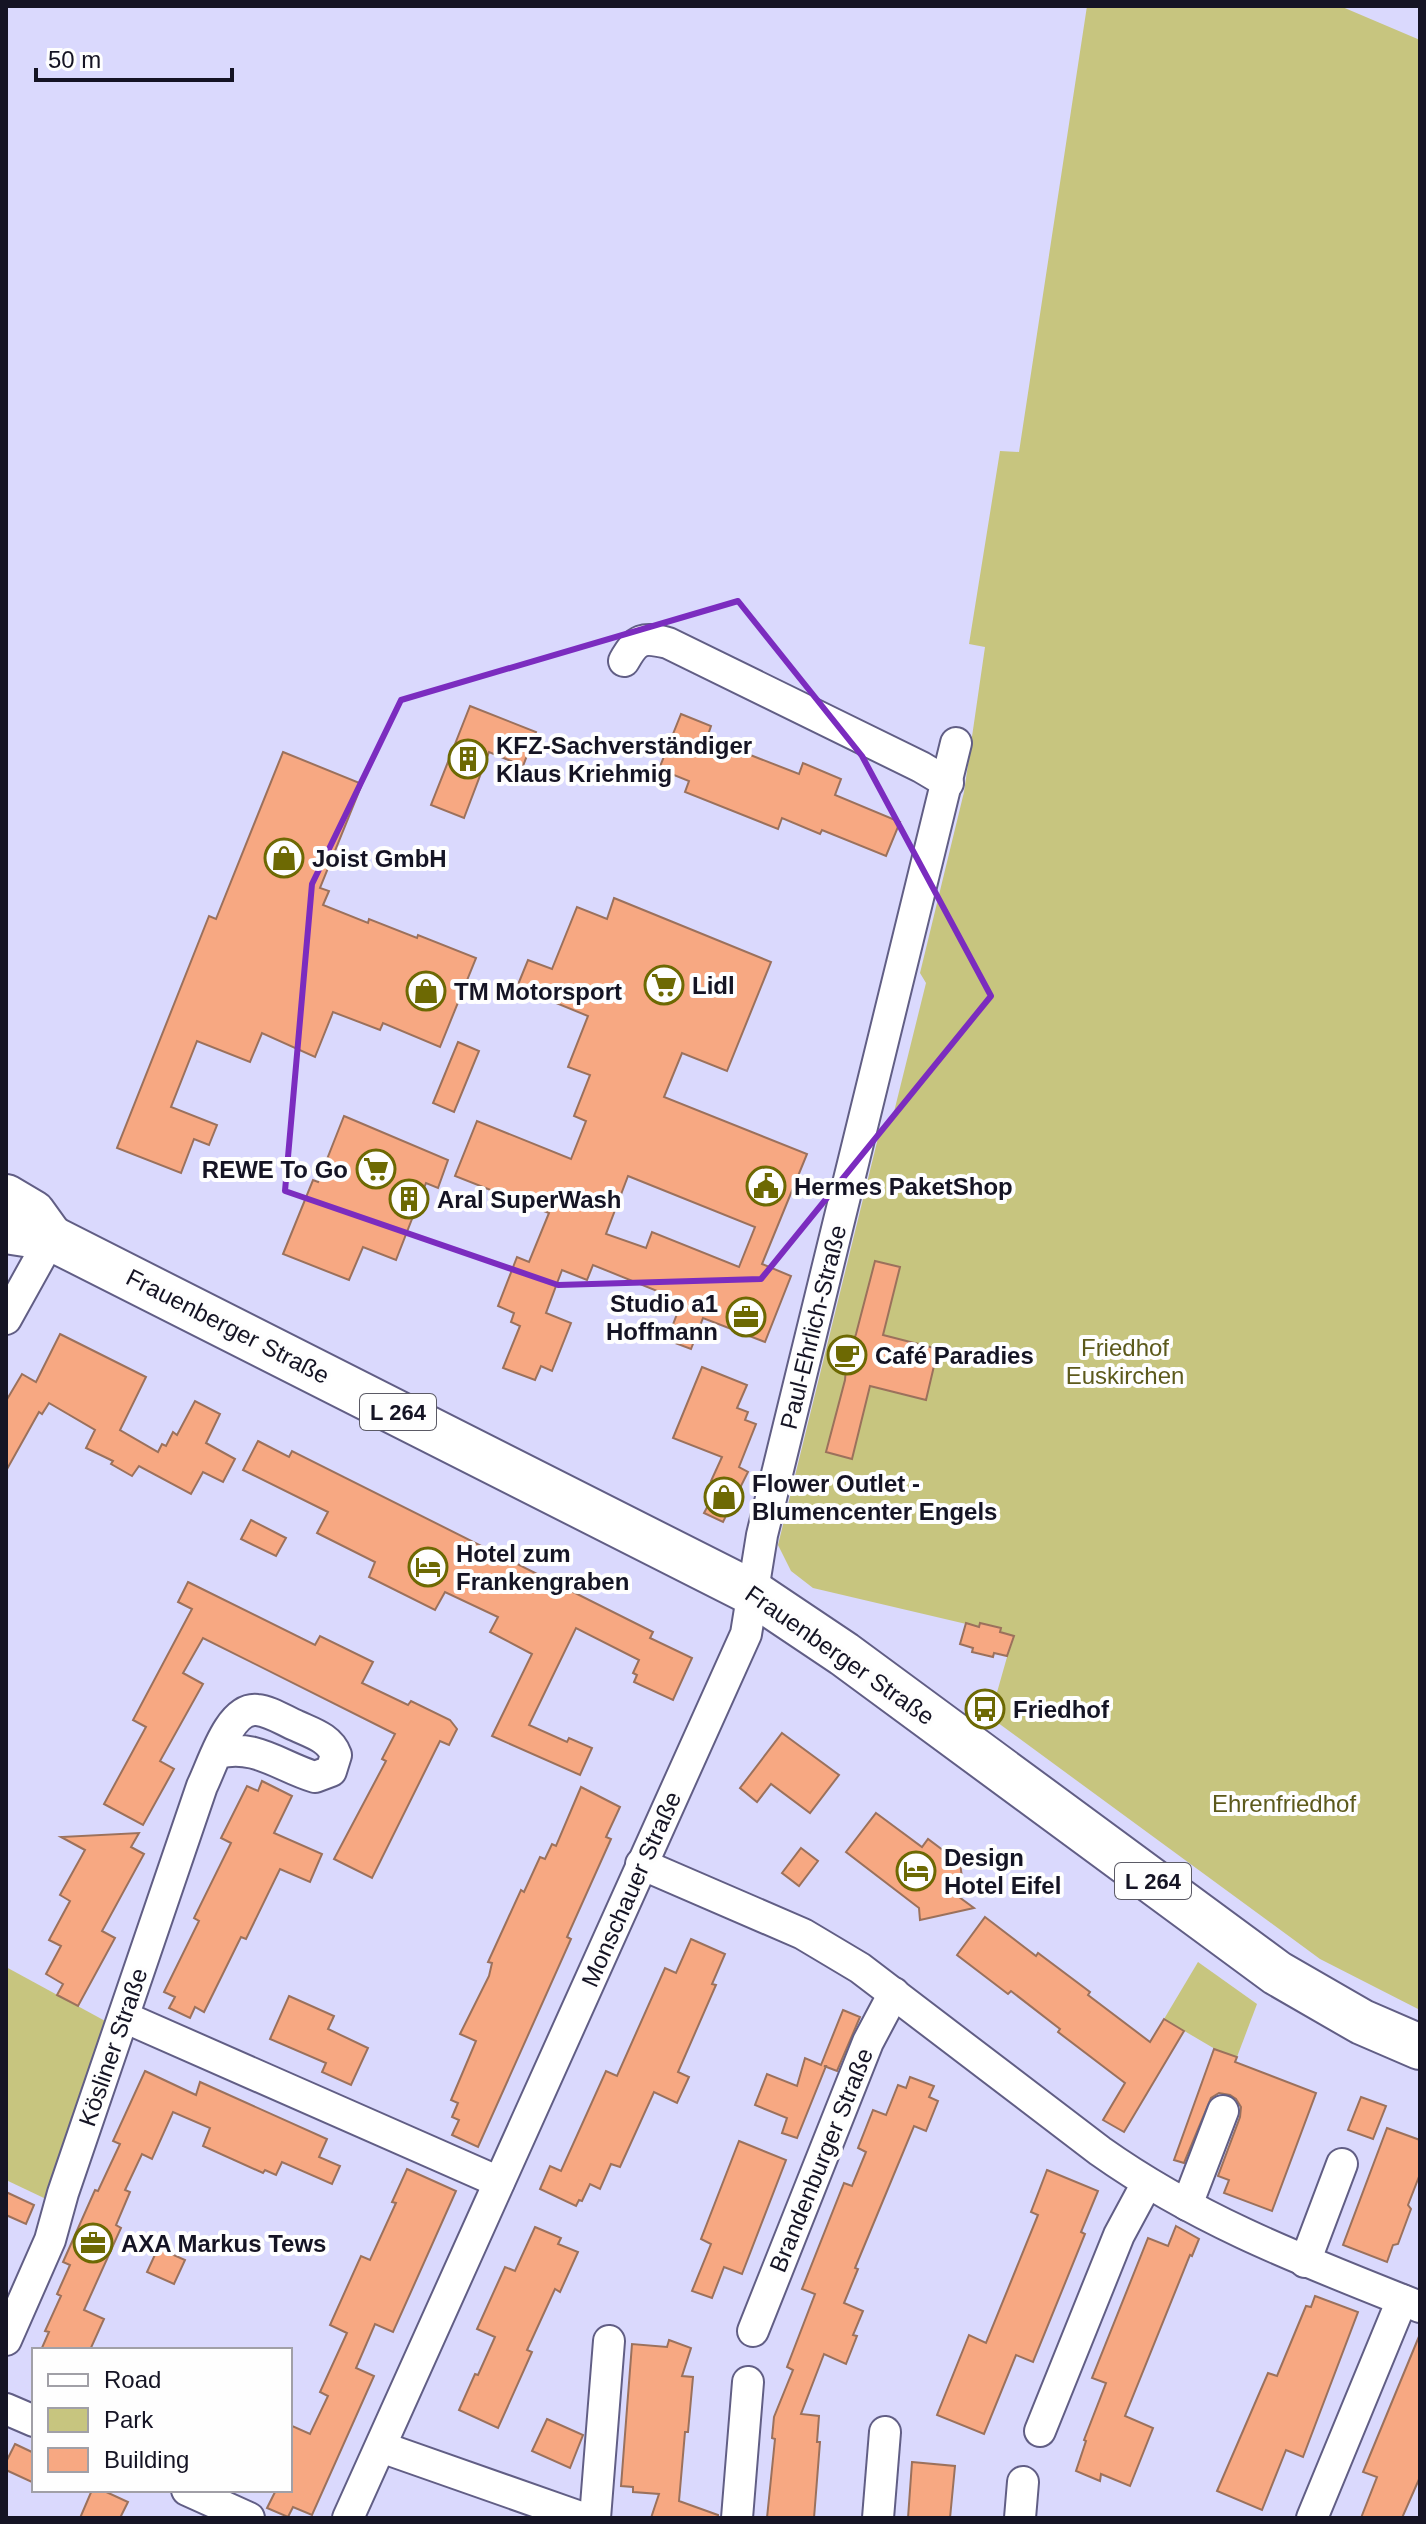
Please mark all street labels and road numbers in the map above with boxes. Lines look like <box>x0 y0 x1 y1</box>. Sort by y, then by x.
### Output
street label: Paul-Ehrlich-Straße <box>775 1222 851 1432</box>
street label: Frauenberger Straße <box>122 1263 334 1389</box>
road number: L 264 <box>360 1394 436 1430</box>
street label: Frauenberger Straße <box>740 1580 940 1730</box>
street label: Monschauer Straße <box>576 1787 686 1991</box>
road number: L 264 <box>1115 1863 1191 1899</box>
street label: Kösliner Straße <box>73 1964 153 2130</box>
street label: Brandenburger Straße <box>764 2044 878 2276</box>

